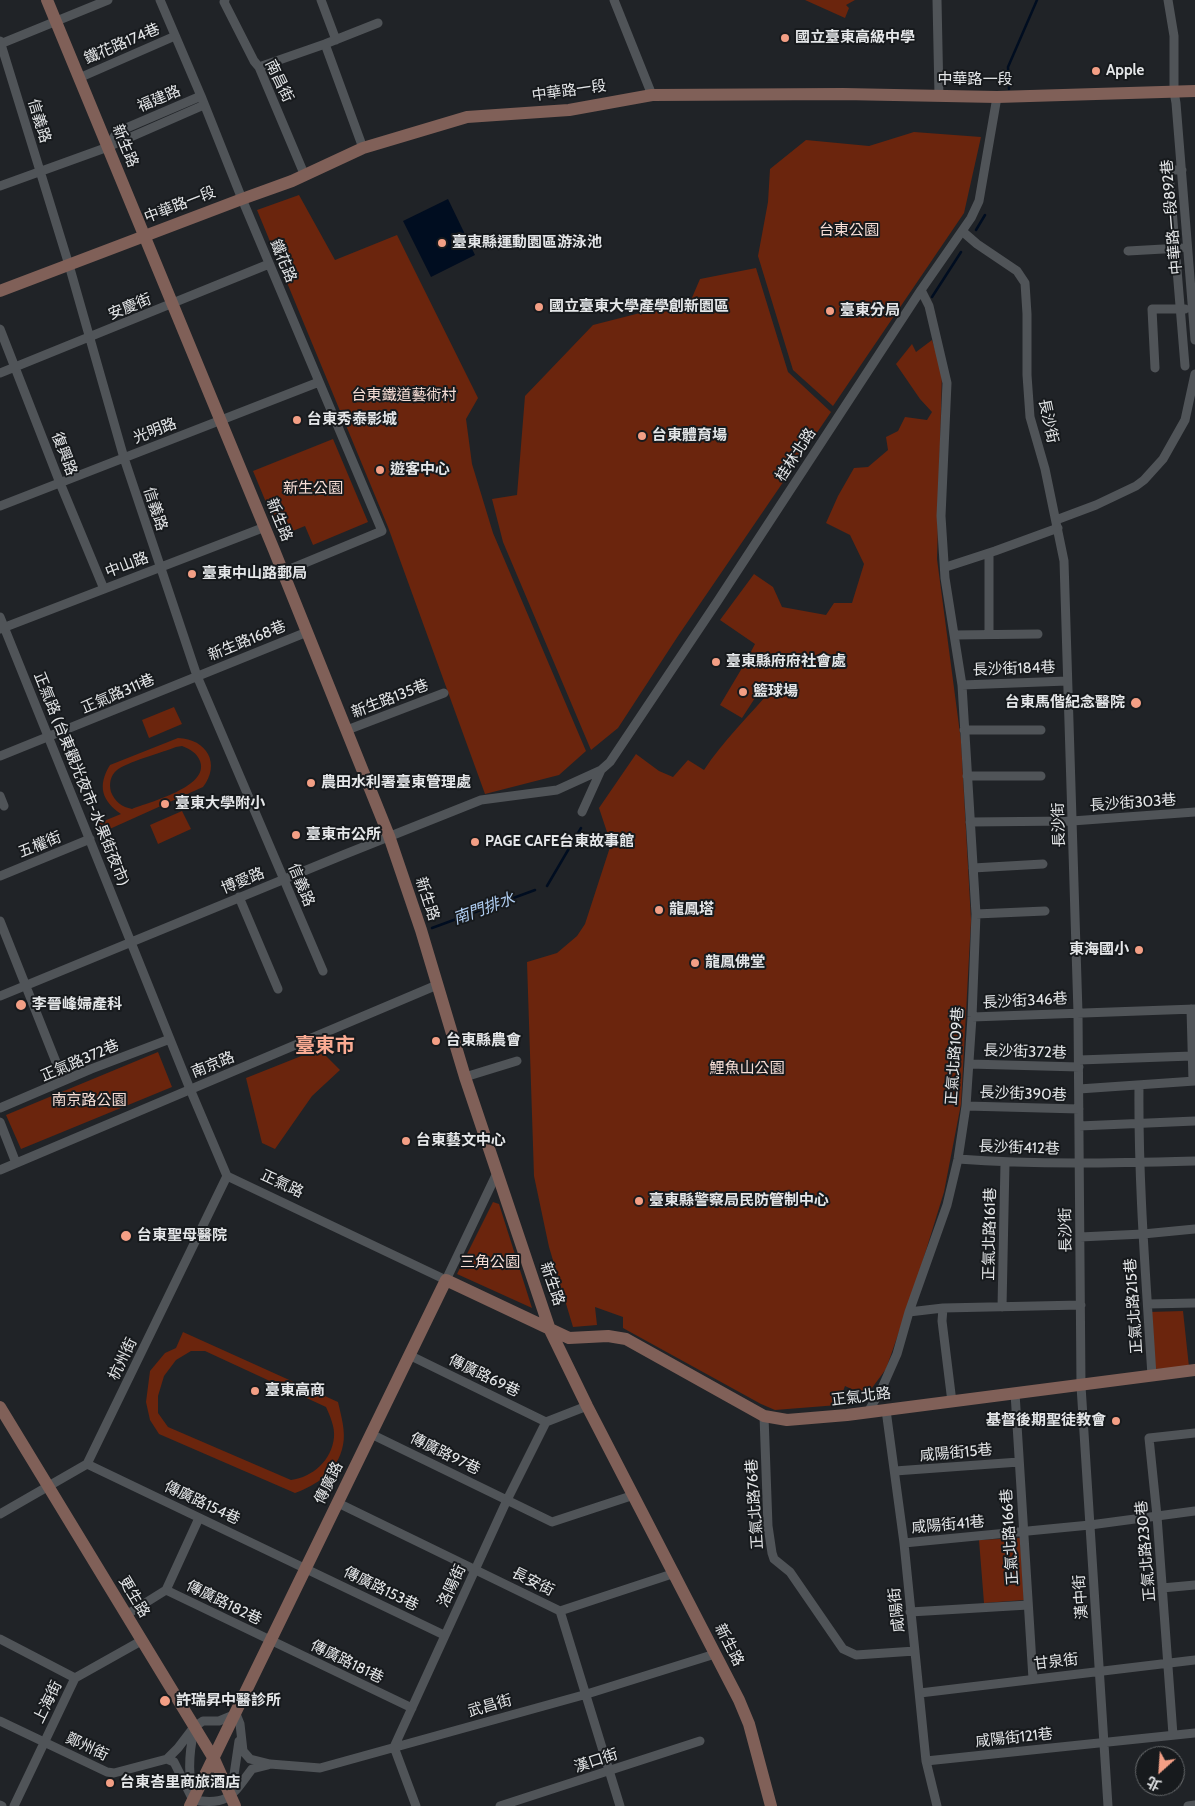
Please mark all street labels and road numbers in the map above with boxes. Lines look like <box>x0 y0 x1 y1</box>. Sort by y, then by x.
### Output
street label: 鐵花路174巷 <box>81 20 163 68</box>
street label: 南昌街 <box>261 57 297 105</box>
street label: 中華路一段 <box>938 71 1012 89</box>
street label: 中華路一段 <box>531 77 607 105</box>
street label: 福建路 <box>135 82 183 116</box>
street label: 信義路 <box>24 97 54 145</box>
street label: 新生路 <box>108 122 142 170</box>
street label: 中華路一段892巷 <box>1158 159 1186 275</box>
street label: 中華路一段 <box>142 183 218 227</box>
street label: 鐵花路 <box>266 237 300 285</box>
street label: 安慶街 <box>106 290 154 324</box>
street label: 長沙街 <box>1035 397 1061 445</box>
street label: 光明路 <box>131 415 179 447</box>
street label: 桂林北路 <box>772 425 820 485</box>
street label: 復興路 <box>48 430 80 478</box>
street label: 信義路 <box>139 485 171 533</box>
street label: 新生路 <box>262 496 296 544</box>
street label: 中山路 <box>103 549 151 581</box>
street label: 新生路168巷 <box>205 617 289 665</box>
street label: 長沙街184巷 <box>972 659 1056 679</box>
street label: 正氣路 (台東觀光夜市-水果街夜市) <box>30 669 132 889</box>
street label: 正氣路311巷 <box>79 670 157 718</box>
street label: 新生路135巷 <box>349 676 431 722</box>
street label: 長沙街303巷 <box>1089 791 1177 815</box>
street label: 長沙街 <box>1049 802 1069 848</box>
street label: 五權街 <box>16 828 64 862</box>
street label: 信義路 <box>284 861 318 909</box>
street label: 博愛路 <box>219 864 267 898</box>
street label: 新生路 <box>411 875 443 923</box>
street label: 長沙街346巷 <box>982 990 1068 1012</box>
street label: 正氣北路109巷 <box>943 1006 967 1106</box>
street label: 正氣路372巷 <box>38 1036 122 1086</box>
street label: 長沙街372巷 <box>983 1042 1067 1062</box>
street label: 南京路 <box>189 1048 237 1082</box>
street label: 長沙街390巷 <box>979 1083 1067 1105</box>
street label: 長沙街412巷 <box>978 1138 1060 1158</box>
street label: 正氣路 <box>258 1166 306 1202</box>
street label: 正氣北路161巷 <box>980 1187 1000 1281</box>
street label: 長沙街 <box>1057 1207 1075 1253</box>
street label: 正氣北路215巷 <box>1122 1258 1146 1354</box>
street label: 新生路 <box>536 1260 568 1308</box>
street label: 杭州街 <box>105 1335 141 1383</box>
street label: 傳廣路69巷 <box>445 1351 523 1401</box>
street label: 正氣北路 <box>830 1384 892 1410</box>
street label: 傳廣路97巷 <box>407 1429 483 1479</box>
street label: 咸陽街15巷 <box>919 1441 993 1465</box>
street label: 正氣北路76巷 <box>743 1458 767 1550</box>
street label: 傳廣路 <box>311 1459 347 1507</box>
street label: 傳廣路154巷 <box>161 1478 243 1528</box>
street label: 正氣北路166巷 <box>998 1488 1022 1586</box>
street label: 正氣北路230巷 <box>1133 1500 1159 1602</box>
street label: 咸陽街41巷 <box>911 1513 985 1537</box>
street label: 洛陽街 <box>434 1562 470 1610</box>
street label: 傳廣路153巷 <box>341 1563 421 1615</box>
street label: 長安街 <box>509 1564 557 1600</box>
street label: 更生路 <box>115 1573 153 1621</box>
street label: 漢中街 <box>1070 1574 1092 1620</box>
street label: 傳廣路182巷 <box>183 1577 265 1629</box>
street label: 咸陽街 <box>886 1587 908 1633</box>
street label: 新生路 <box>711 1621 747 1669</box>
street label: 傳廣路181巷 <box>308 1637 386 1687</box>
street label: 甘泉街 <box>1033 1650 1079 1674</box>
street label: 上海街 <box>30 1678 66 1726</box>
street label: 武昌街 <box>466 1691 514 1721</box>
street label: 咸陽街121巷 <box>974 1725 1054 1751</box>
street label: 鄭州街 <box>63 1729 111 1765</box>
street label: 漢口街 <box>572 1745 620 1777</box>

